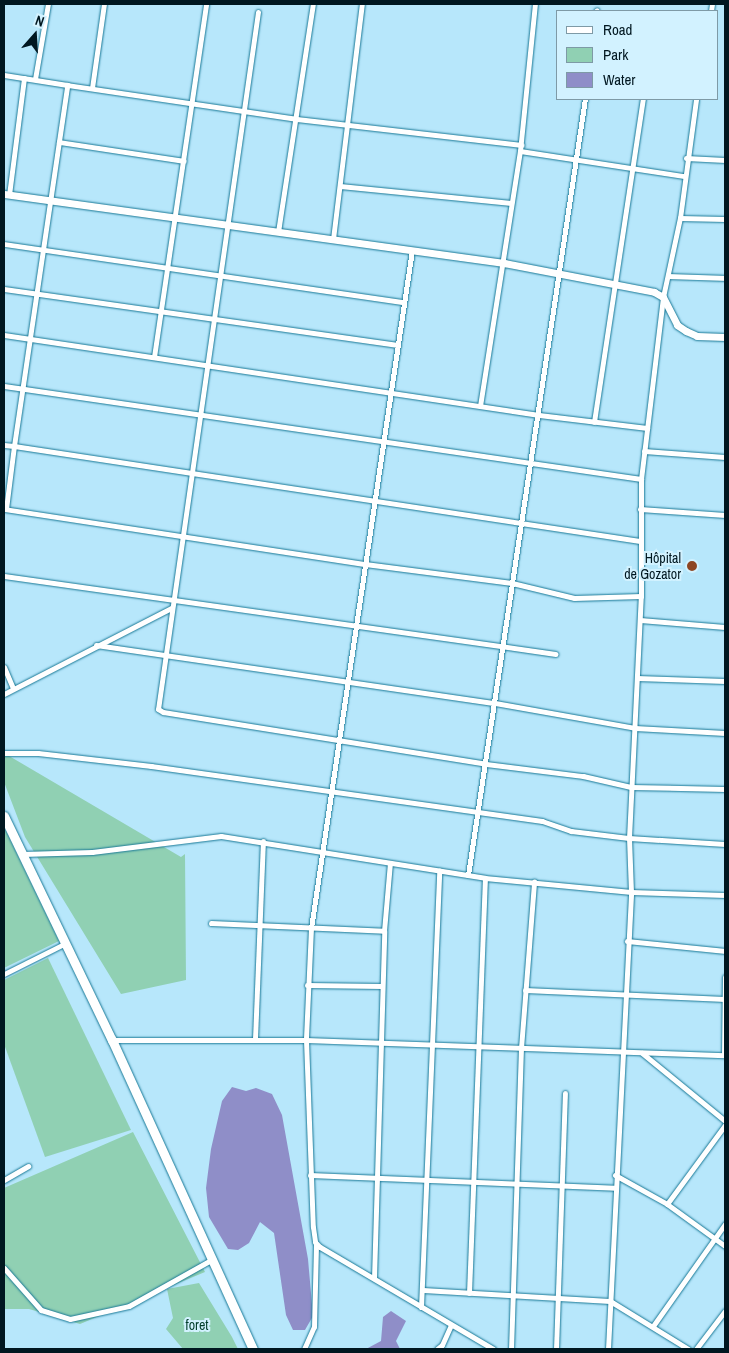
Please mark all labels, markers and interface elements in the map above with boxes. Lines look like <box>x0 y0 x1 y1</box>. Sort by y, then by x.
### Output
north arrow <box>10 10 60 60</box>
legend <box>556 10 719 100</box>
text: N <box>33 11 47 31</box>
text: Road <box>603 19 632 40</box>
text: Park <box>603 44 628 65</box>
text: Water <box>603 69 635 90</box>
place label: Hôpital de Gozator <box>624 550 681 582</box>
marker: Hôpital de Gozator <box>685 559 699 573</box>
park label: foret <box>186 1317 208 1333</box>

